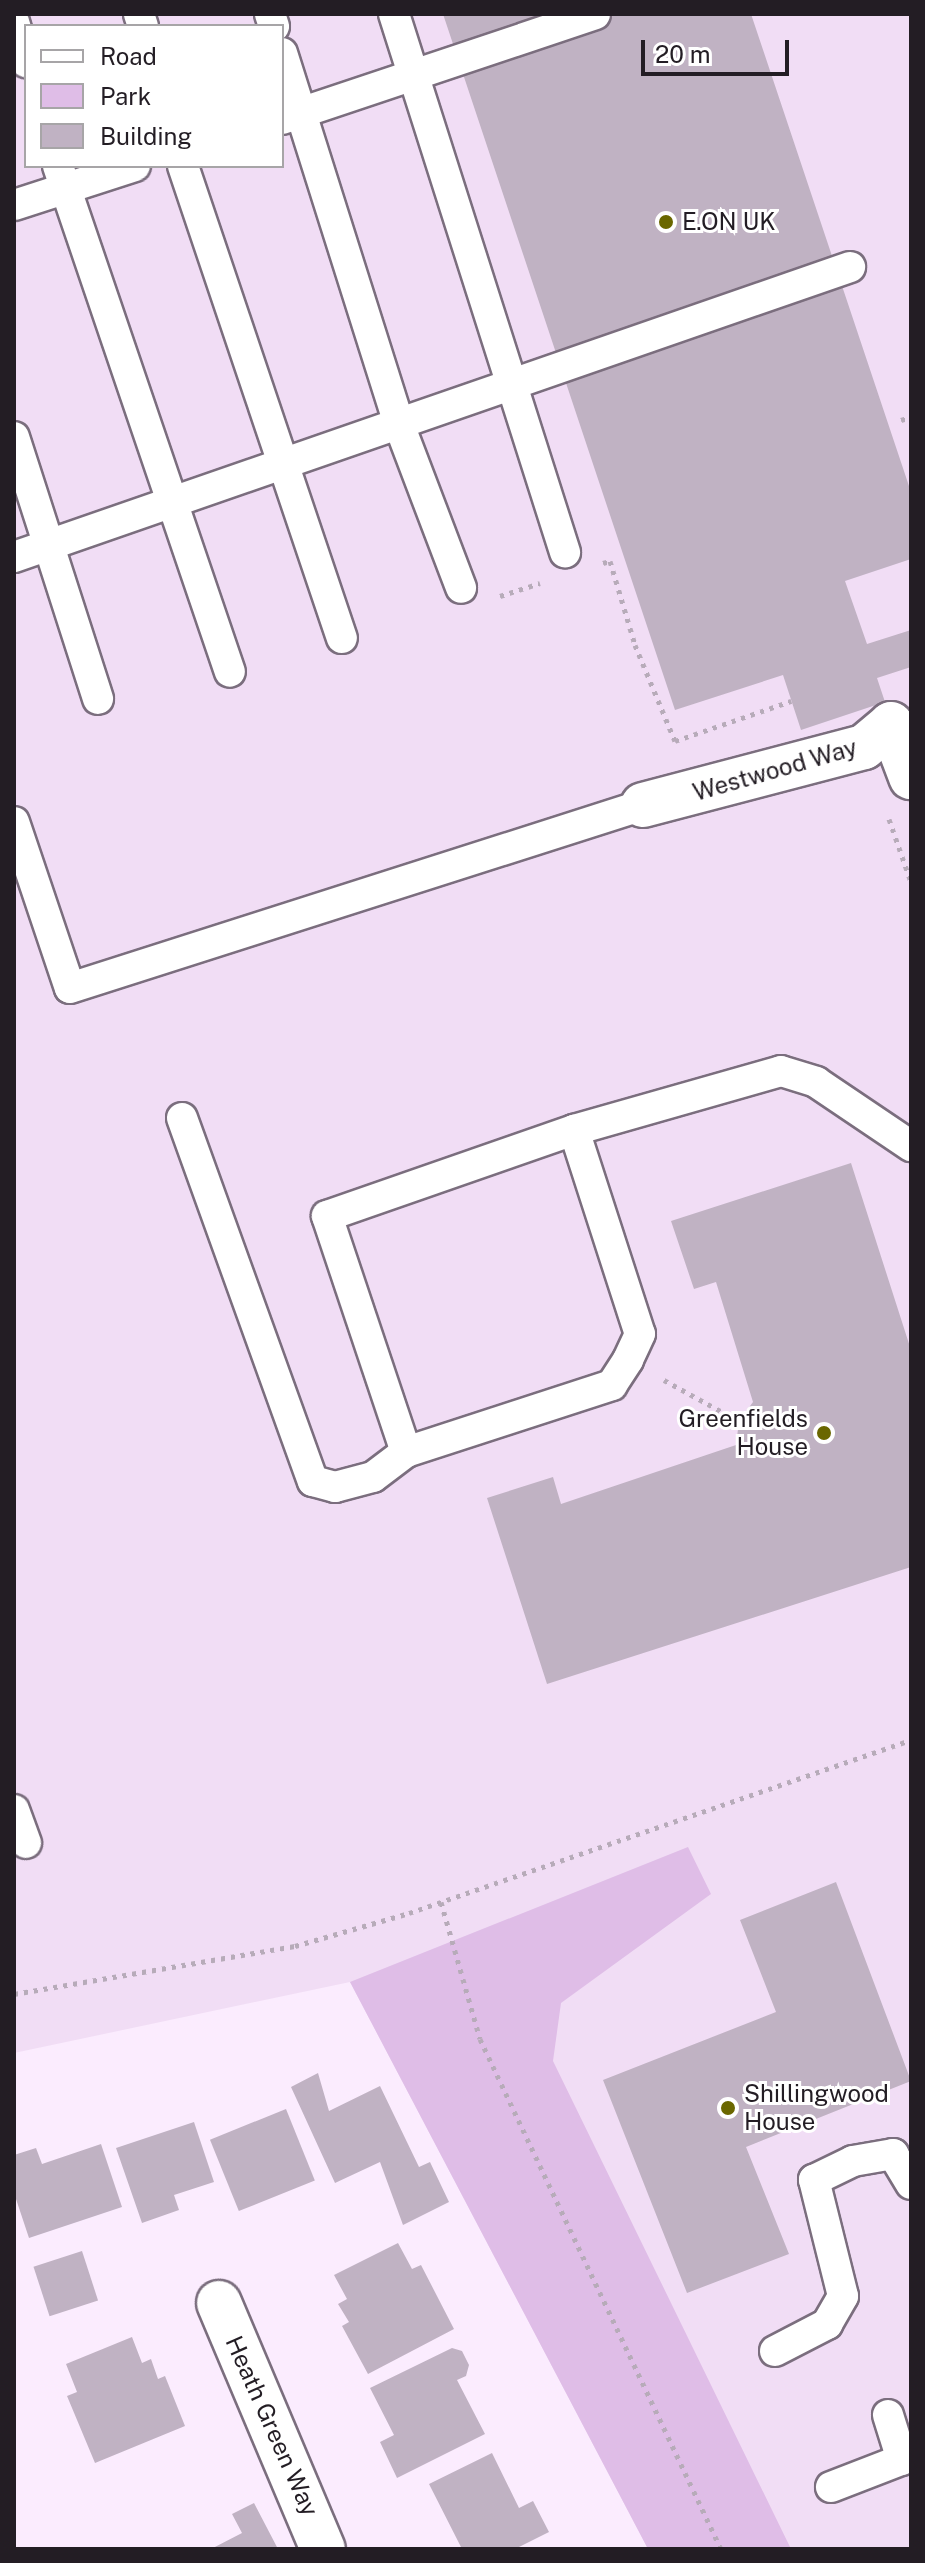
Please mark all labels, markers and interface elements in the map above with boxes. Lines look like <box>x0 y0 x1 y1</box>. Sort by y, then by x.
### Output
legend <box>24 24 284 168</box>
scale bar <box>645 24 793 74</box>
text: 20 m <box>655 40 711 68</box>
text: Road <box>100 42 157 70</box>
text: Park <box>100 82 151 110</box>
text: Building <box>100 122 192 150</box>
place label: E.ON UK <box>682 208 776 236</box>
marker: E.ON UK <box>657 213 675 231</box>
street label: Westwood Way <box>689 733 861 807</box>
place label: Greenfields House <box>679 1405 808 1461</box>
marker: Greenfields House <box>815 1424 833 1442</box>
place label: Shillingwood House <box>744 2080 889 2136</box>
marker: Shillingwood House <box>719 2099 737 2117</box>
street label: Heath Green Way <box>219 2331 325 2521</box>

